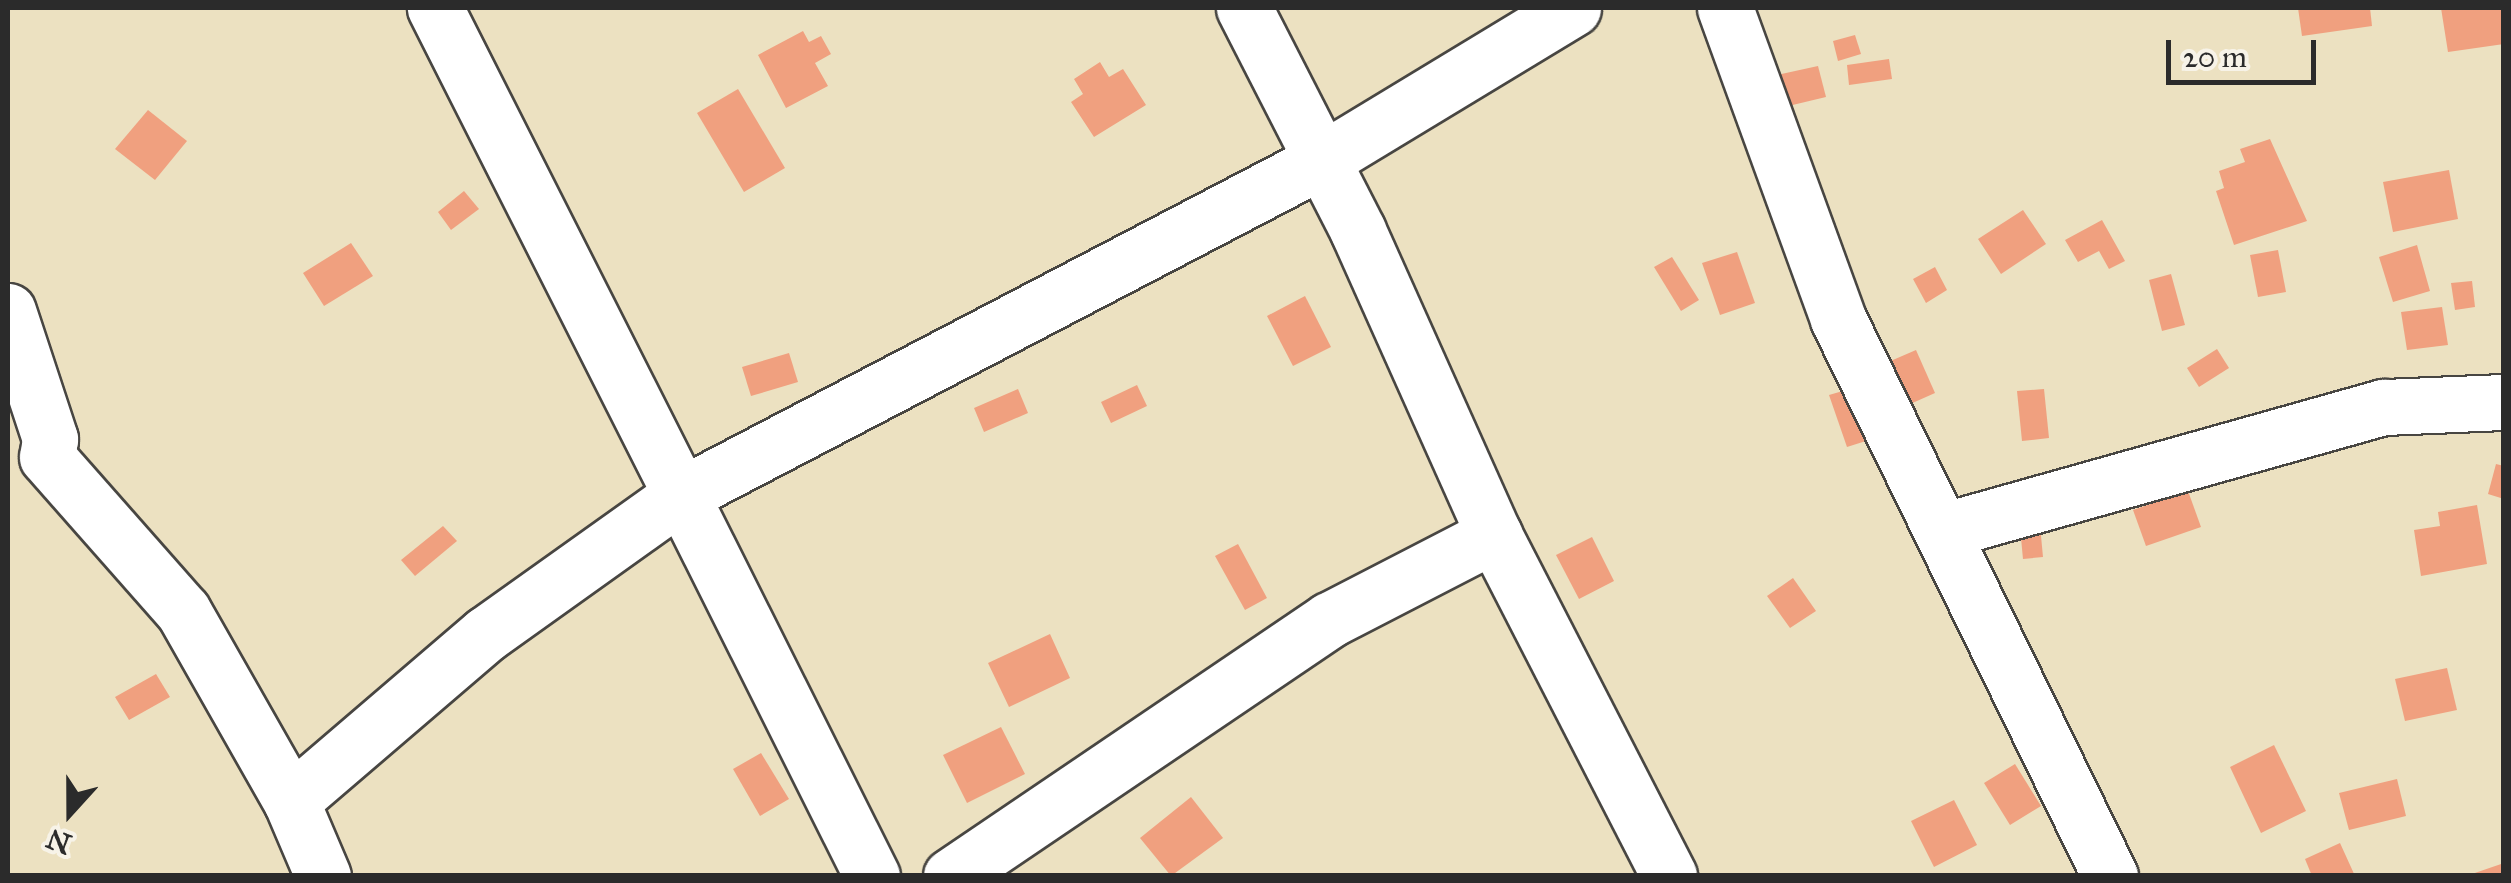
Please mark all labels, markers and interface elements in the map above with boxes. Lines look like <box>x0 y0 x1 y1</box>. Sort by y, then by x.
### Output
scale bar <box>2171 20 2321 82</box>
text: 20 m <box>2183 39 2247 75</box>
north arrow <box>20 763 120 863</box>
text: N <box>42 821 76 862</box>

